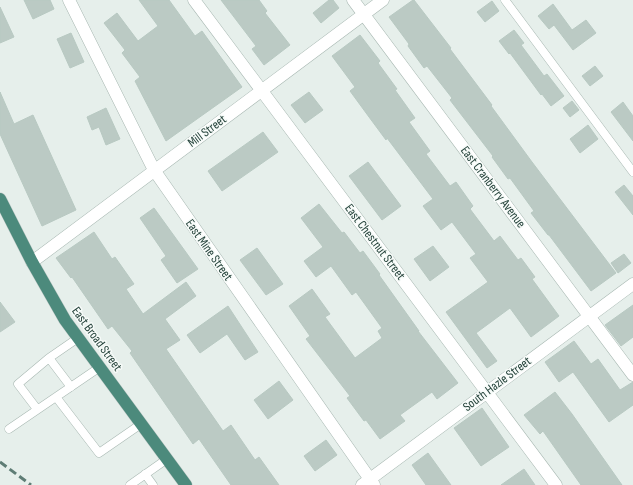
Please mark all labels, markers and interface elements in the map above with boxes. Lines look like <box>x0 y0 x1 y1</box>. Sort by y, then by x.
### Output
street label: Mill Street <box>184 111 230 151</box>
street label: East Cranberry Avenue <box>457 143 529 231</box>
street label: East Chestnut Street <box>341 201 409 283</box>
street label: East Mine Street <box>182 216 236 284</box>
street label: East Broad Street <box>68 304 126 374</box>
street label: South Hazle Street <box>460 353 534 415</box>

